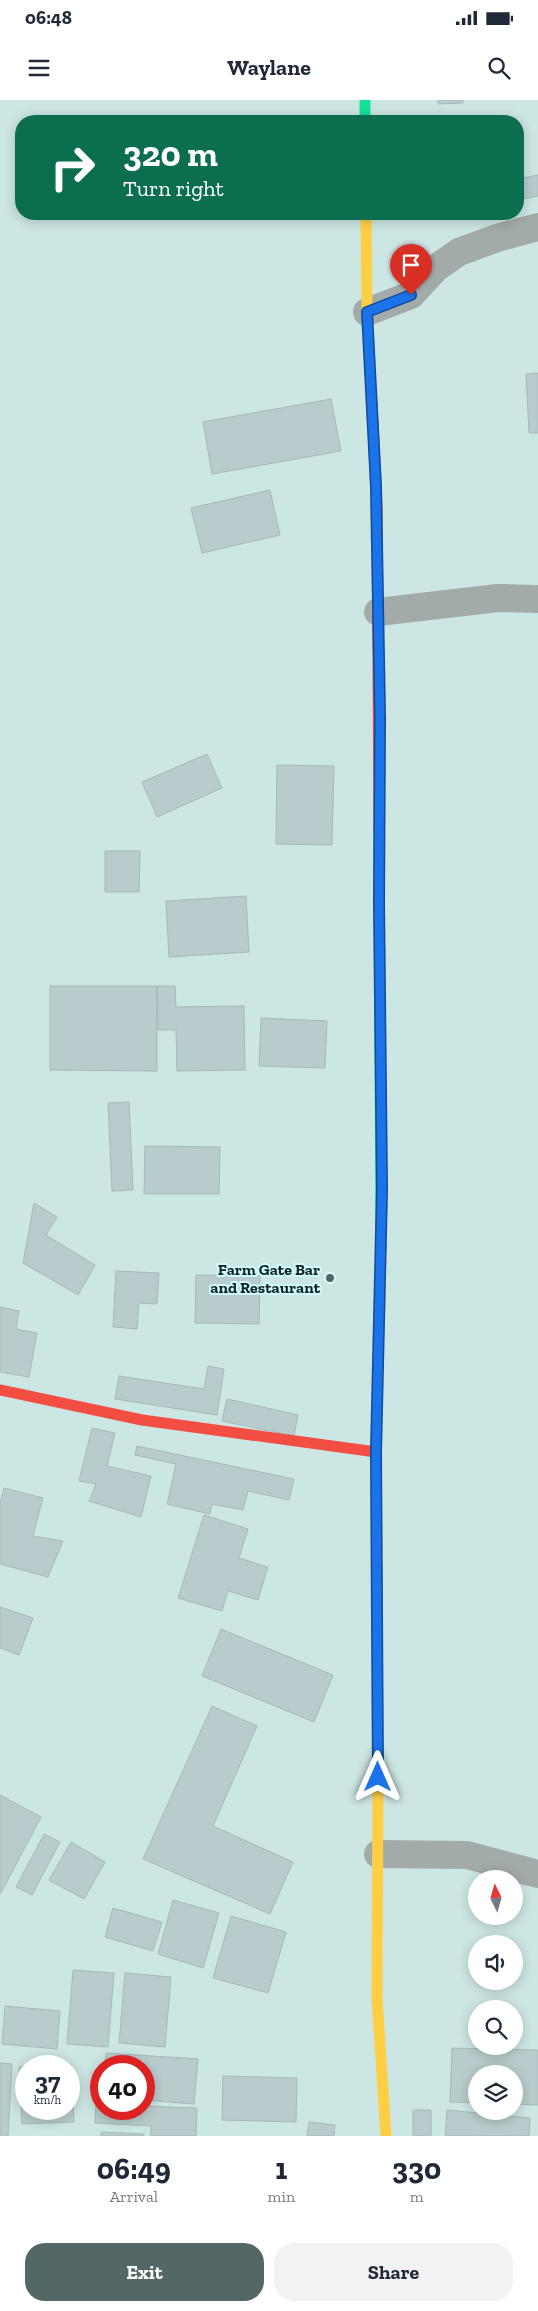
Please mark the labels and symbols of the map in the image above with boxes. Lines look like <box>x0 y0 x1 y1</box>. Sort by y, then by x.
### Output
pin <box>390 244 432 295</box>
place label: Farm Gate Bar and Restaurant <box>210 1260 321 1297</box>
marker: Farm Gate Bar and Restaurant <box>324 1272 336 1284</box>
position arrow <box>351 1750 403 1802</box>
north arrow <box>468 1870 522 1925</box>
speed limit sign: 40 <box>90 2055 155 2120</box>

